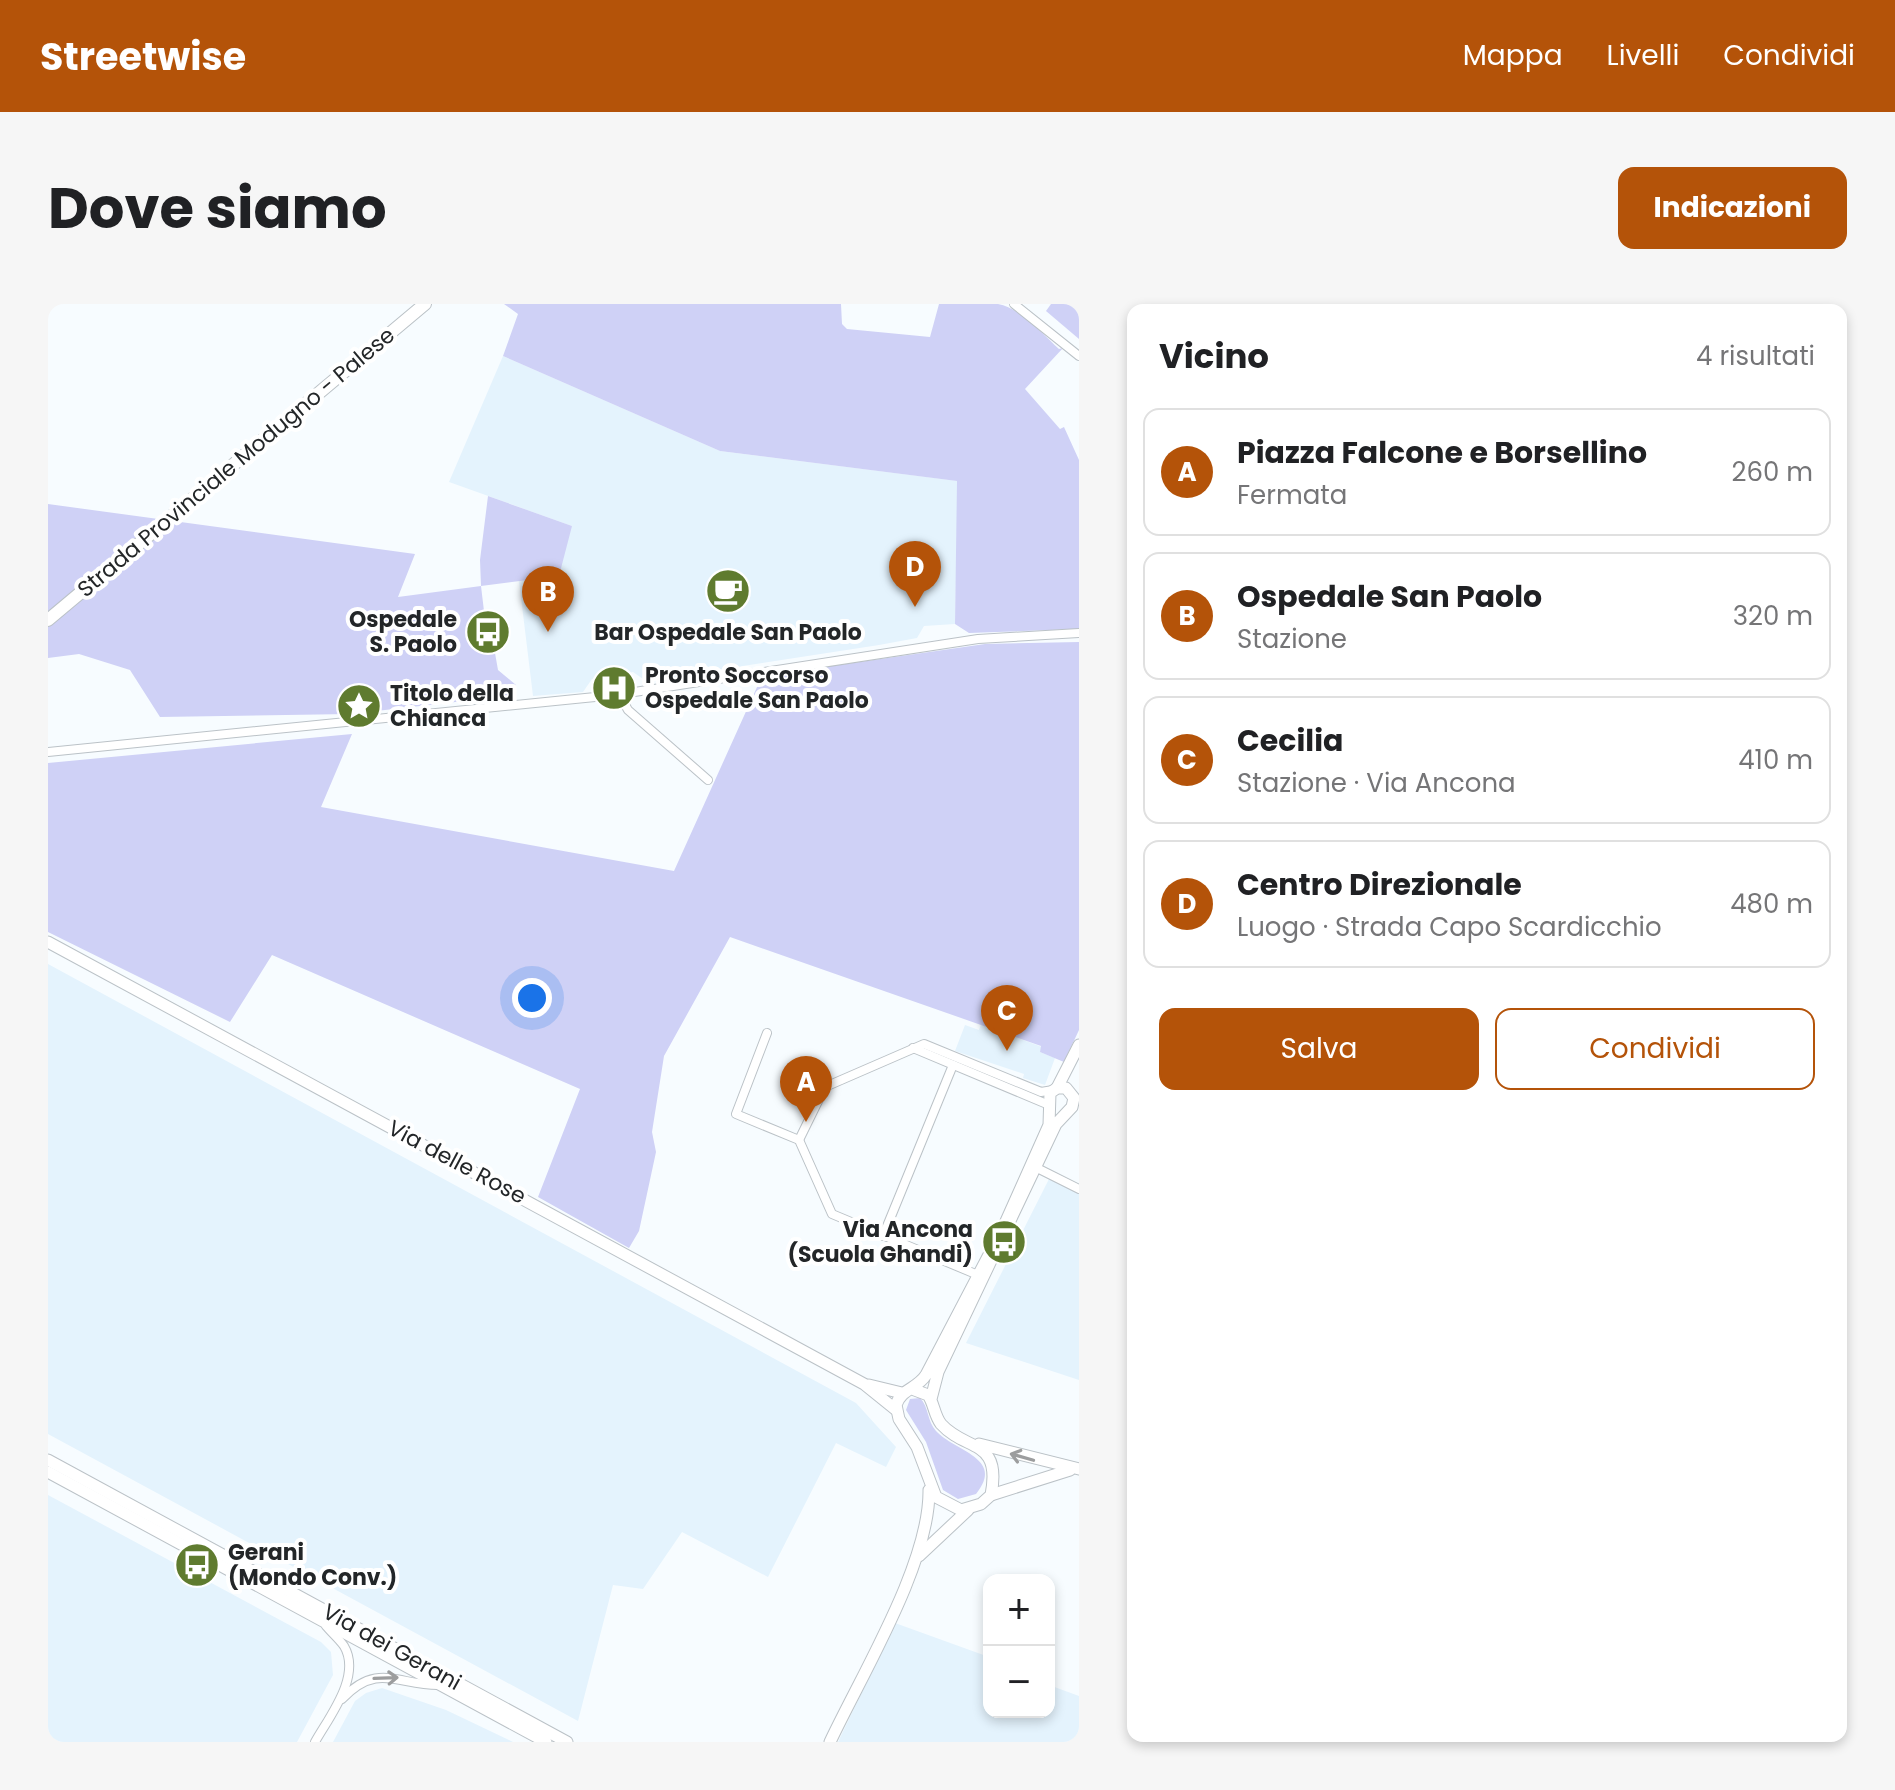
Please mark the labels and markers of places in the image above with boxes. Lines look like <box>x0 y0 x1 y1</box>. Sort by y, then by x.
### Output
pin: D <box>889 541 941 607</box>
pin: B <box>522 566 574 632</box>
cafe icon: Bar Ospedale San Paolo <box>704 567 752 615</box>
place label: Ospedale S. Paolo <box>349 604 457 660</box>
bus stop icon: Ospedale S. Paolo <box>464 608 512 656</box>
place label: Bar Ospedale San Paolo <box>594 617 862 648</box>
place label: Pronto Soccorso Ospedale San Paolo <box>645 660 869 716</box>
hospital icon: Pronto Soccorso Ospedale San Paolo <box>590 664 638 712</box>
place label: Titolo della Chianca <box>390 678 514 734</box>
place icon: Titolo della Chianca <box>335 682 383 730</box>
pin: C <box>981 985 1033 1051</box>
pin: A <box>780 1056 832 1122</box>
place label: Via Ancona (Scuola Ghandi) <box>787 1214 973 1270</box>
bus stop icon: Via Ancona (Scuola Ghandi) <box>980 1218 1028 1266</box>
place label: Gerani (Mondo Conv.) <box>228 1537 397 1593</box>
bus stop icon: Gerani (Mondo Conv.) <box>173 1541 221 1589</box>

